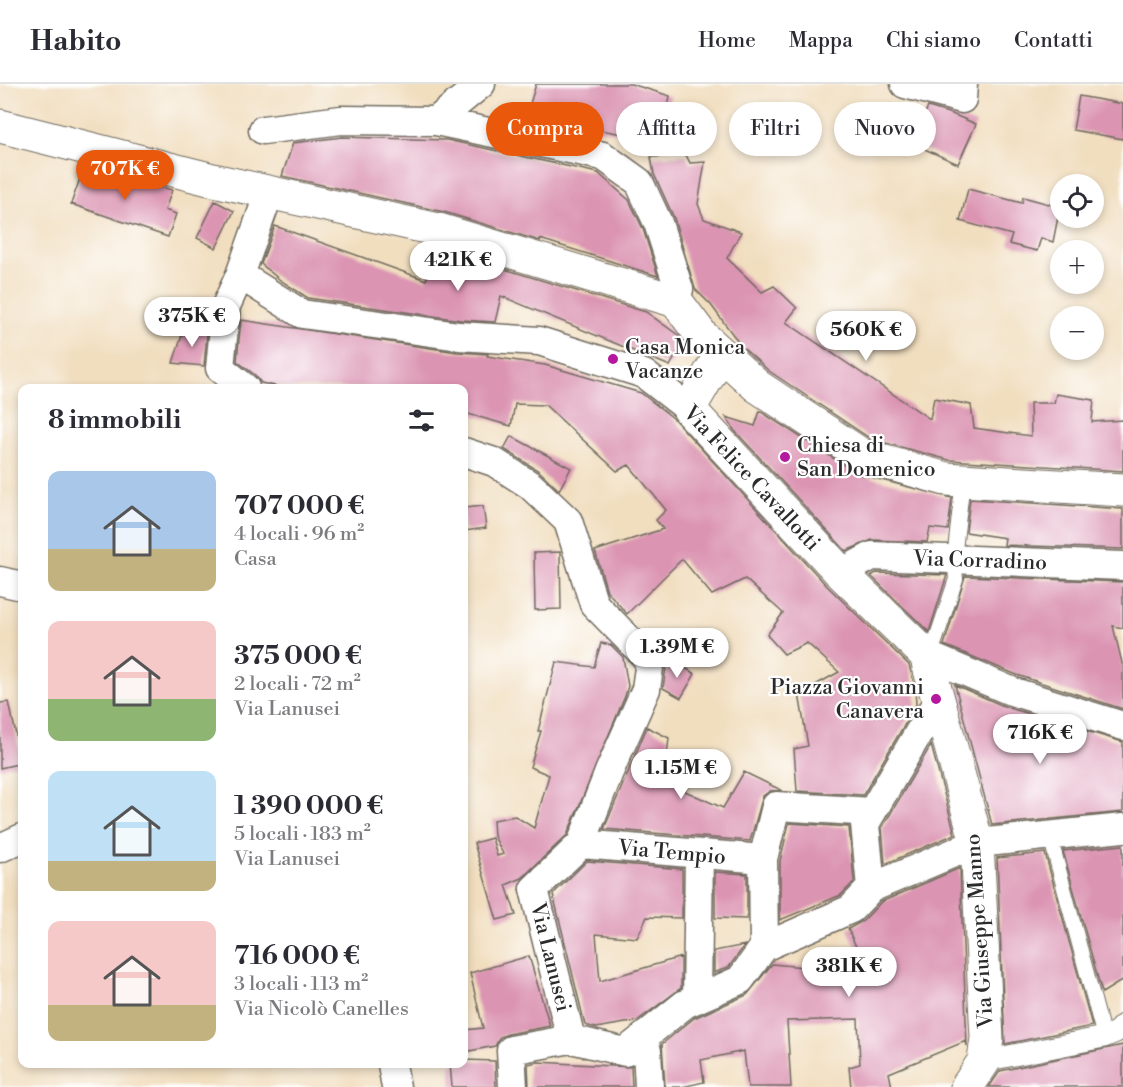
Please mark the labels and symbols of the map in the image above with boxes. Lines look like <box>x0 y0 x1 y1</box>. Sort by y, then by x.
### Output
pin: 707K € <box>76 150 174 201</box>
pin: 421K € <box>409 241 507 292</box>
pin: 375K € <box>143 297 241 348</box>
pin: 560K € <box>817 311 915 362</box>
place label: Casa Monica Vacanze <box>624 335 746 385</box>
marker: Casa Monica Vacanze <box>606 352 620 366</box>
street label: Via Felice Cavallotti <box>677 400 825 557</box>
place label: Chiesa di San Domenico <box>797 433 936 483</box>
marker: Chiesa di San Domenico <box>778 450 792 464</box>
street label: Via Corradino <box>911 546 1047 576</box>
pin: 1.39M € <box>622 628 732 679</box>
place label: Piazza Giovanni Canavera <box>770 675 924 725</box>
marker: Piazza Giovanni Canavera <box>929 692 943 706</box>
pin: 716K € <box>991 714 1089 765</box>
pin: 1.15M € <box>626 749 736 800</box>
street label: Via Giuseppe Manno <box>960 833 1000 1030</box>
street label: Via Tempio <box>616 835 727 871</box>
street label: Via Lanusei <box>524 899 576 1015</box>
pin: 381K € <box>800 947 898 998</box>

